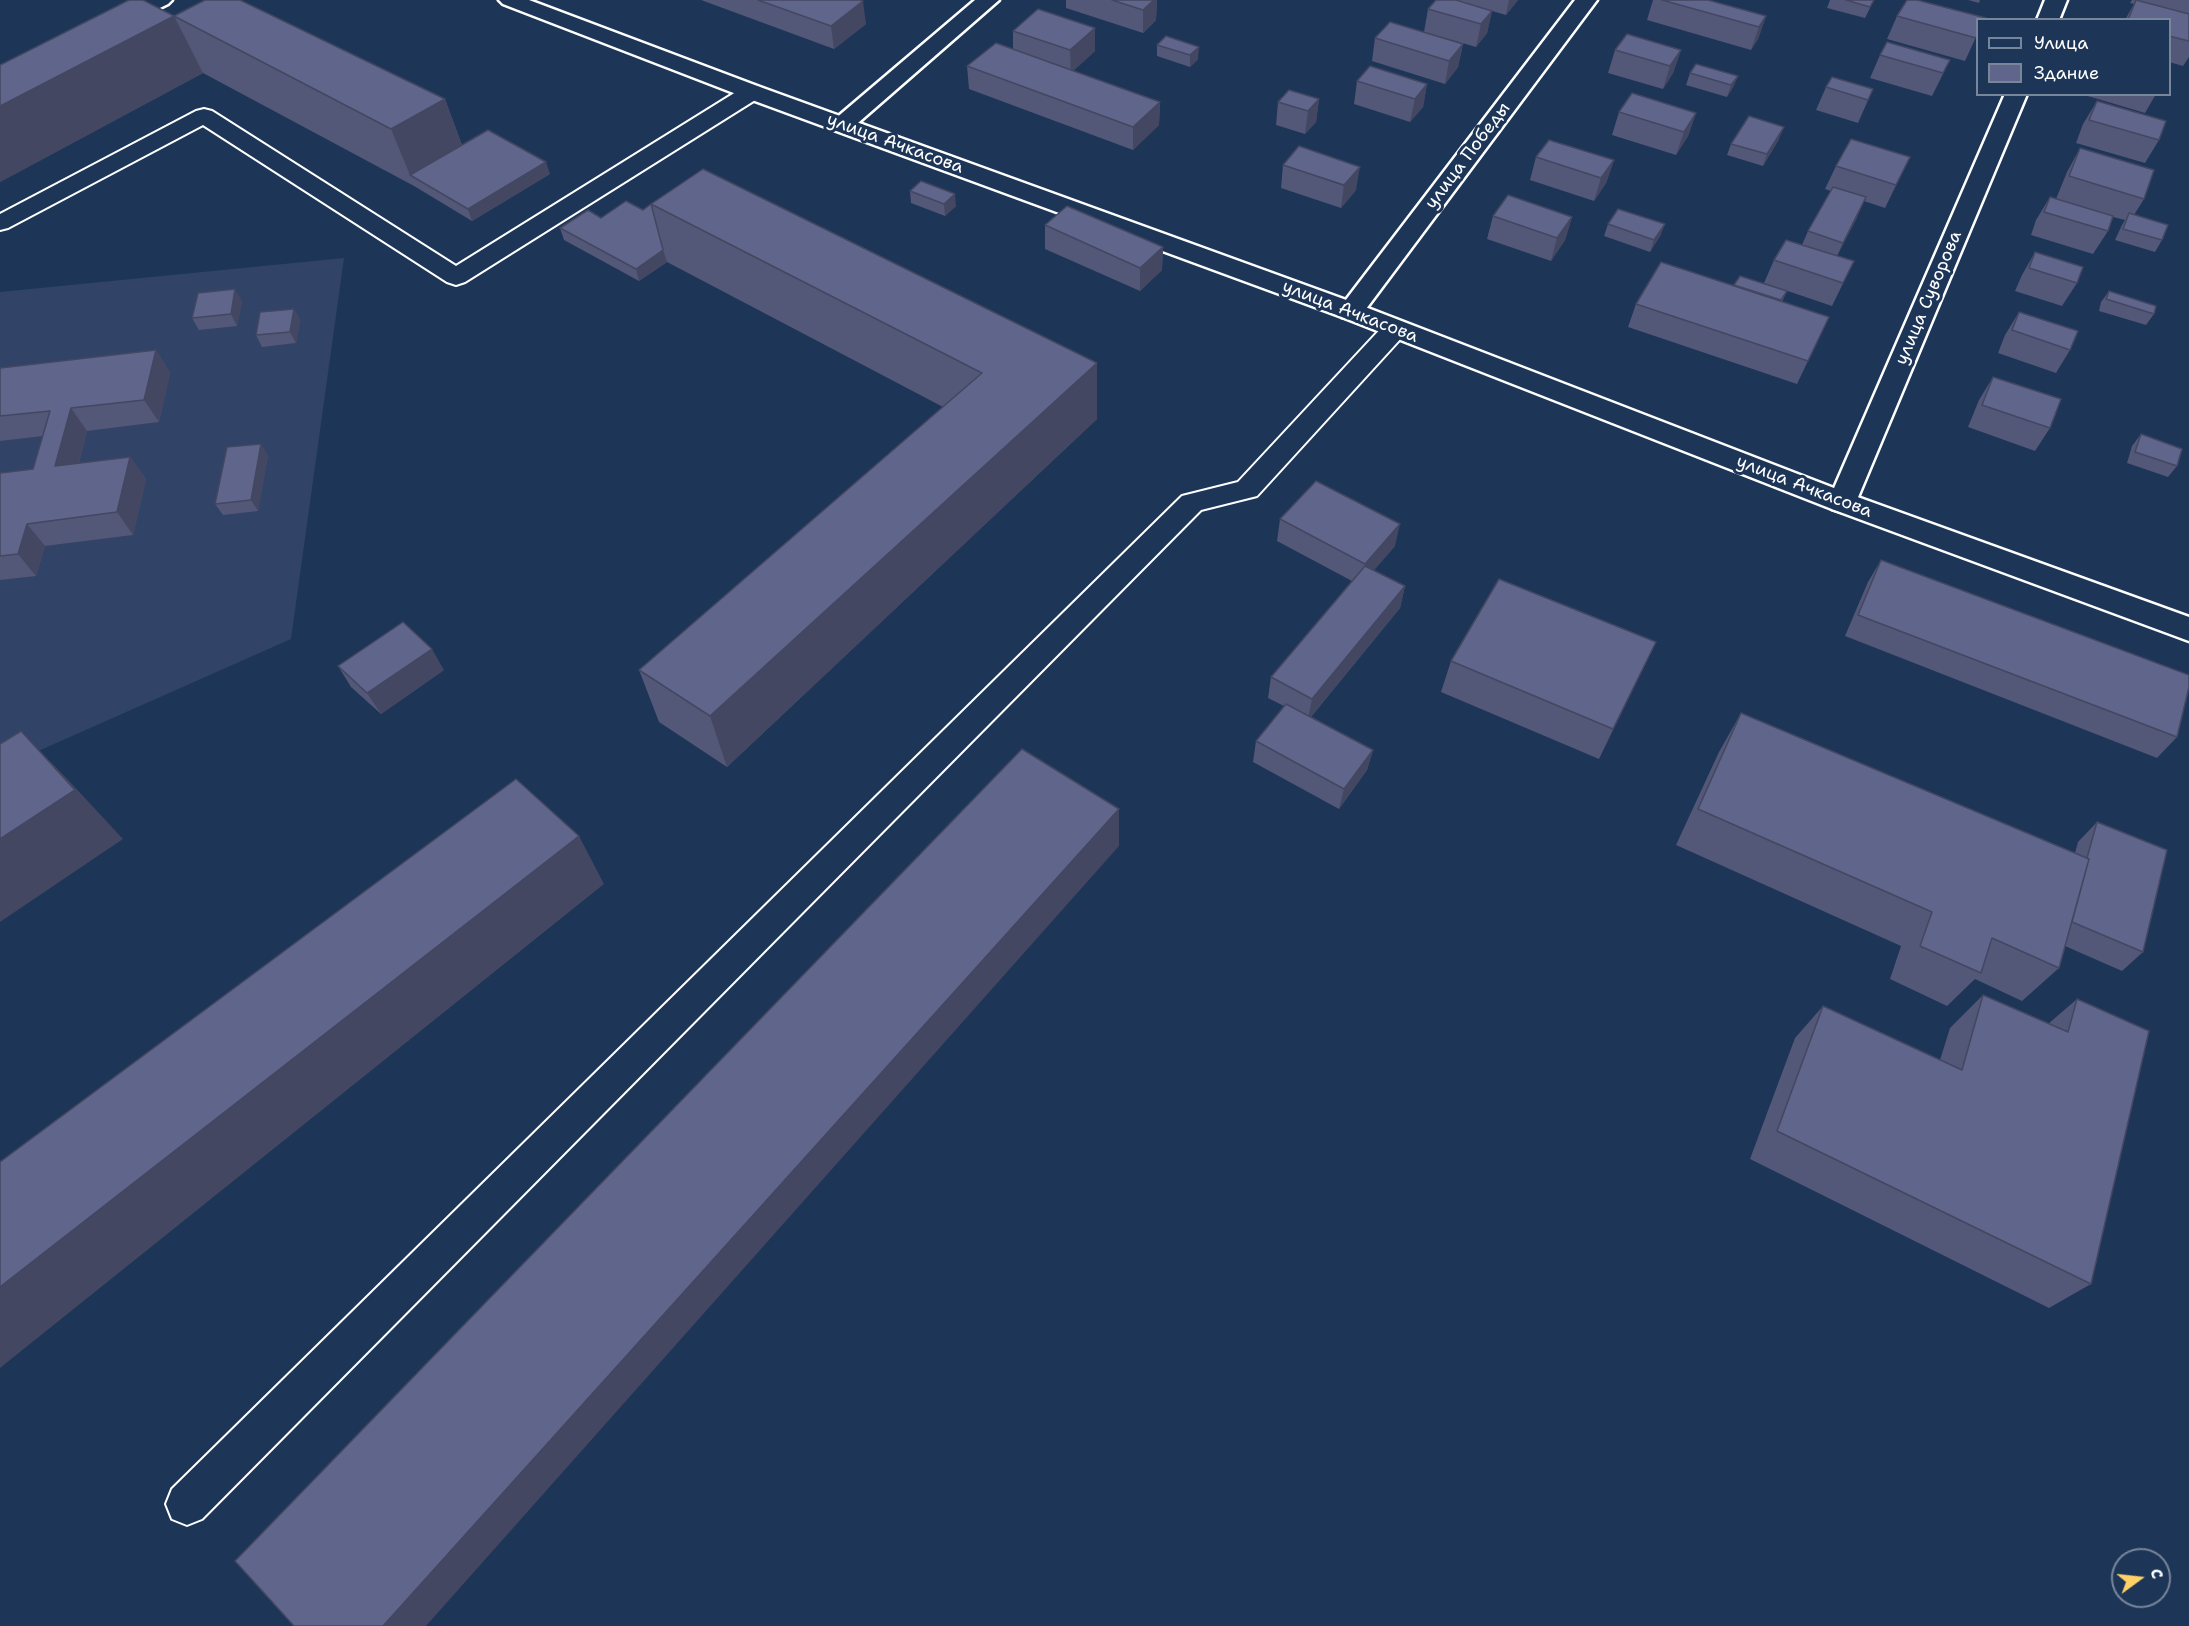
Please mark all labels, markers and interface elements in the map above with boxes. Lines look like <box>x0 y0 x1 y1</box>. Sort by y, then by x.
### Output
legend <box>1976 18 2171 96</box>
text: Улица <box>2034 31 2088 55</box>
text: Здание <box>2034 61 2099 85</box>
street label: улица Победы <box>1421 98 1515 214</box>
street label: улица Ачкасова <box>824 109 966 179</box>
street label: улица Суворова <box>1891 228 1967 368</box>
street label: улица Ачкасова <box>1279 276 1421 348</box>
street label: улица Ачкасова <box>1733 451 1875 523</box>
north arrow <box>2111 1548 2171 1608</box>
text: С <box>2146 1566 2168 1581</box>

